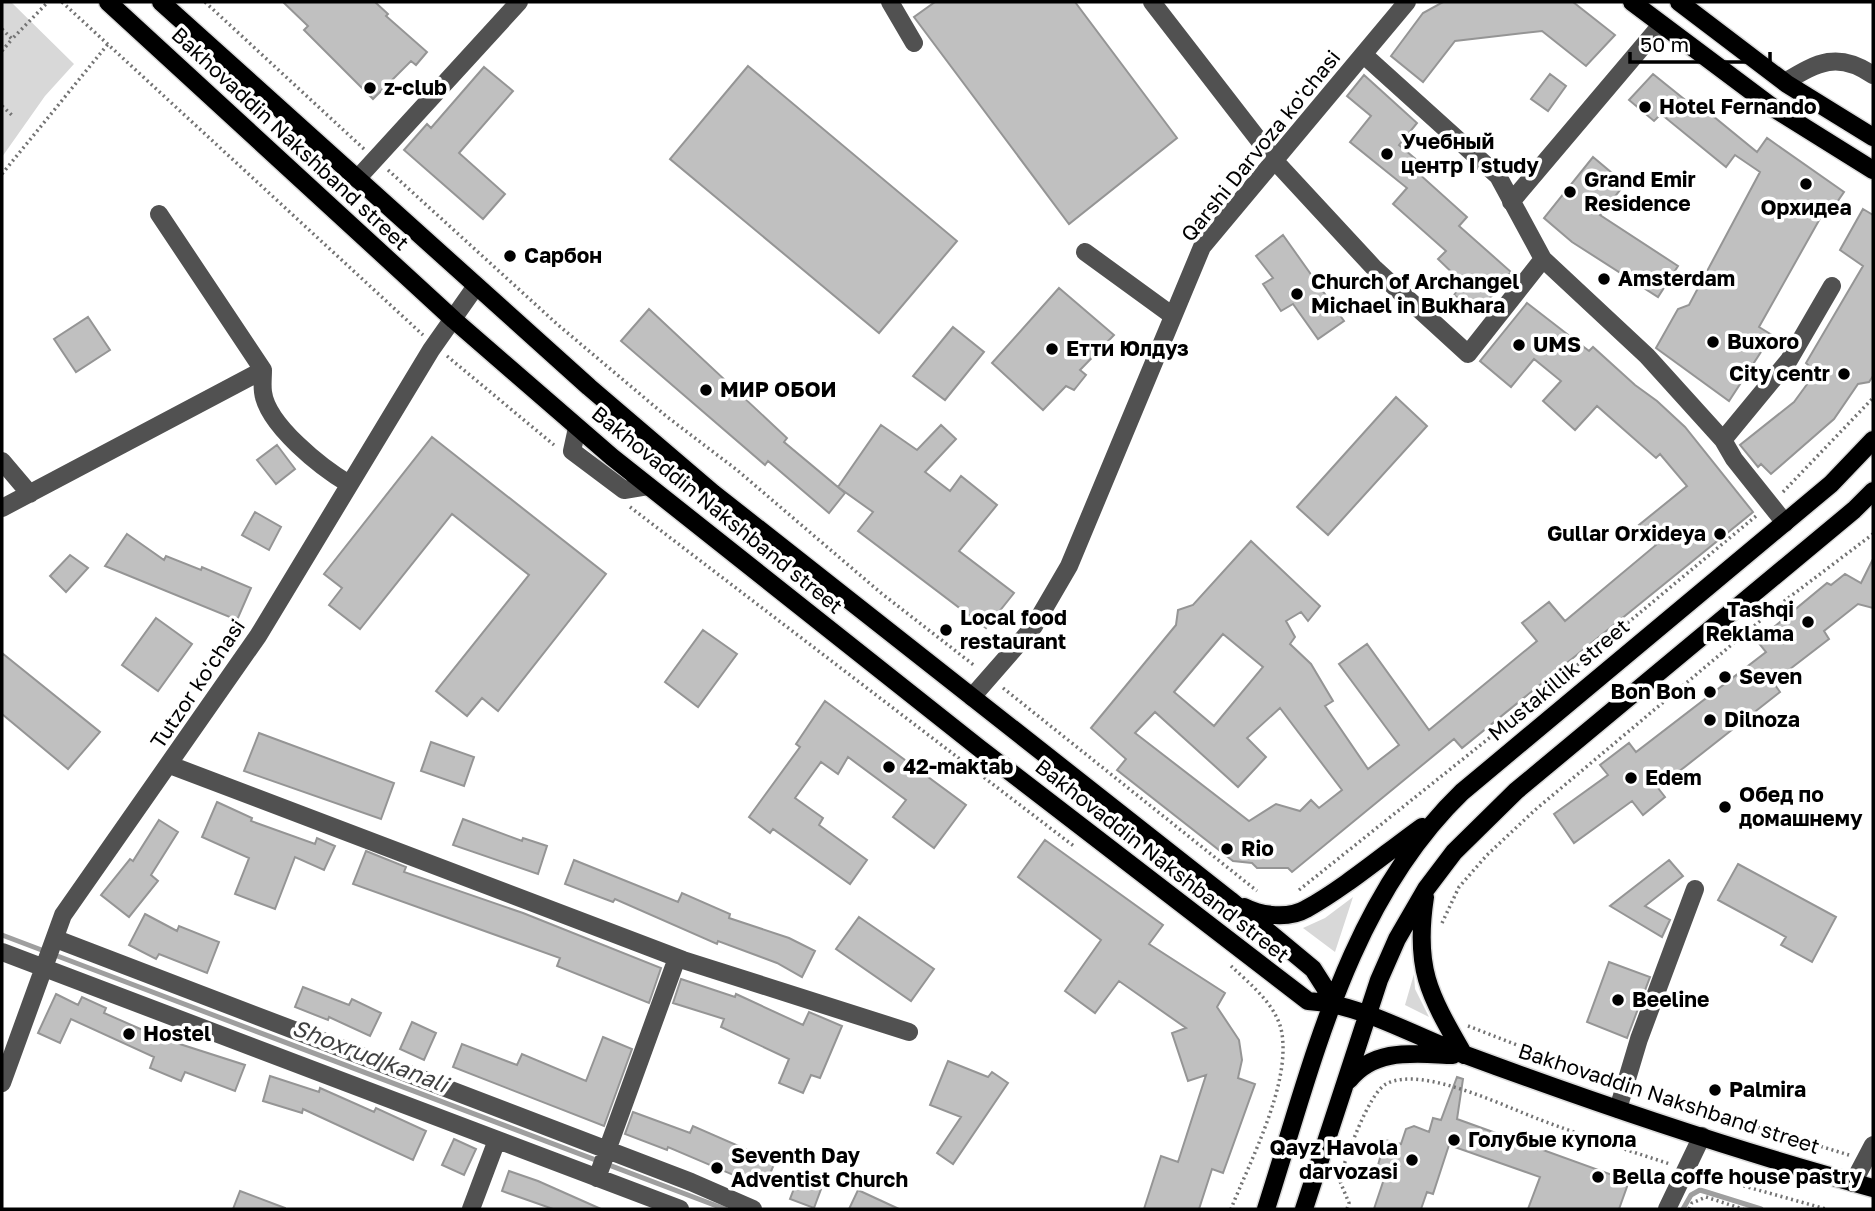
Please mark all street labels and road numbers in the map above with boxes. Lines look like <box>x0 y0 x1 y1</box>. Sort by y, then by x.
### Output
street label: Bakhovaddin Nakshband street <box>166 21 415 255</box>
street label: Qarshi Darvoza ko'chasi <box>1175 44 1346 246</box>
street label: Bakhovaddin Nakshband street <box>587 400 848 619</box>
street label: Mustakillik street <box>1483 613 1634 746</box>
street label: Tutzor ko'chasi <box>144 614 250 753</box>
street label: Bakhovaddin Nakshband street <box>1030 753 1295 968</box>
street label: Bakhovaddin Nakshband street <box>1515 1037 1823 1159</box>

